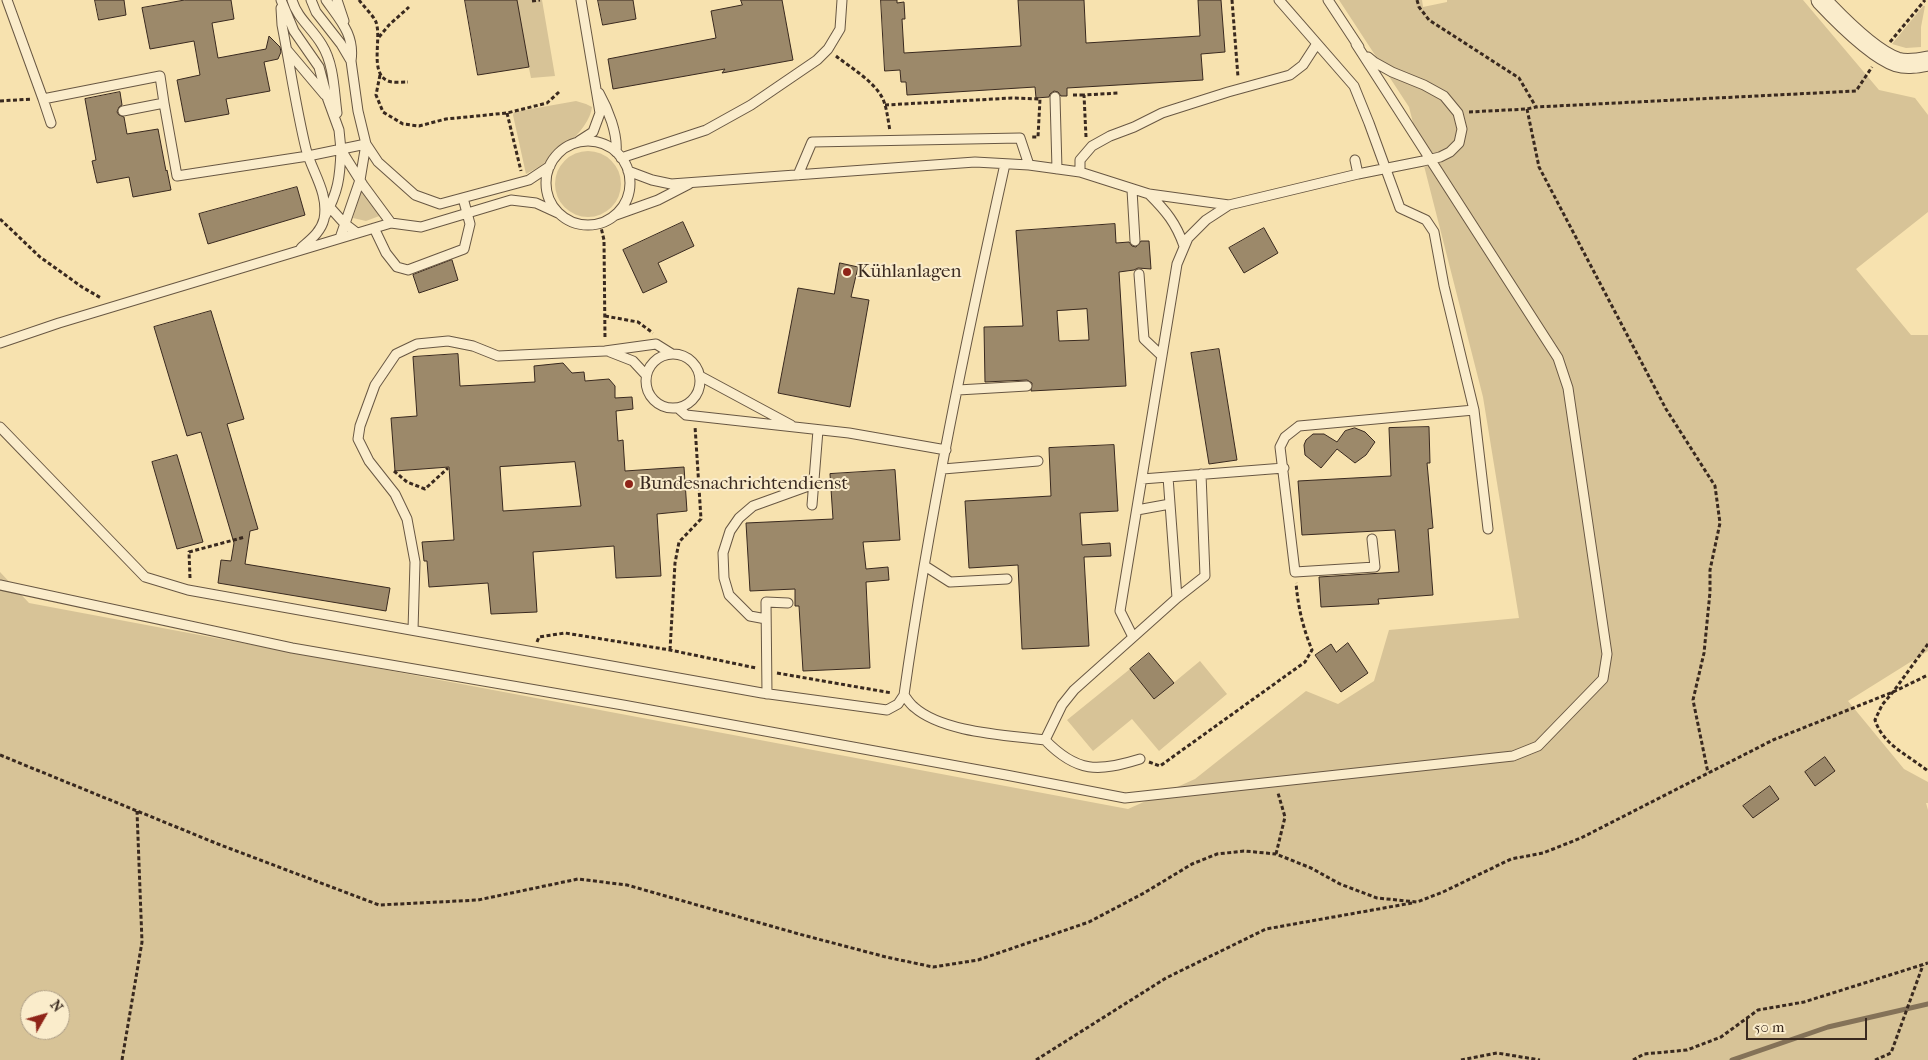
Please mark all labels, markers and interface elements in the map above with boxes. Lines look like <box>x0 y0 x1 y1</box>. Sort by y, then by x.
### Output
place label: Kühlanlagen <box>857 261 962 283</box>
marker: Kühlanlagen <box>841 266 853 278</box>
place label: Bundesnachrichtendienst <box>639 473 848 495</box>
marker: Bundesnachrichtendienst <box>623 478 635 490</box>
north arrow <box>20 990 70 1040</box>
text: N <box>46 997 66 1015</box>
scale bar <box>1748 1008 1869 1040</box>
text: 50 m <box>1754 1018 1784 1036</box>

